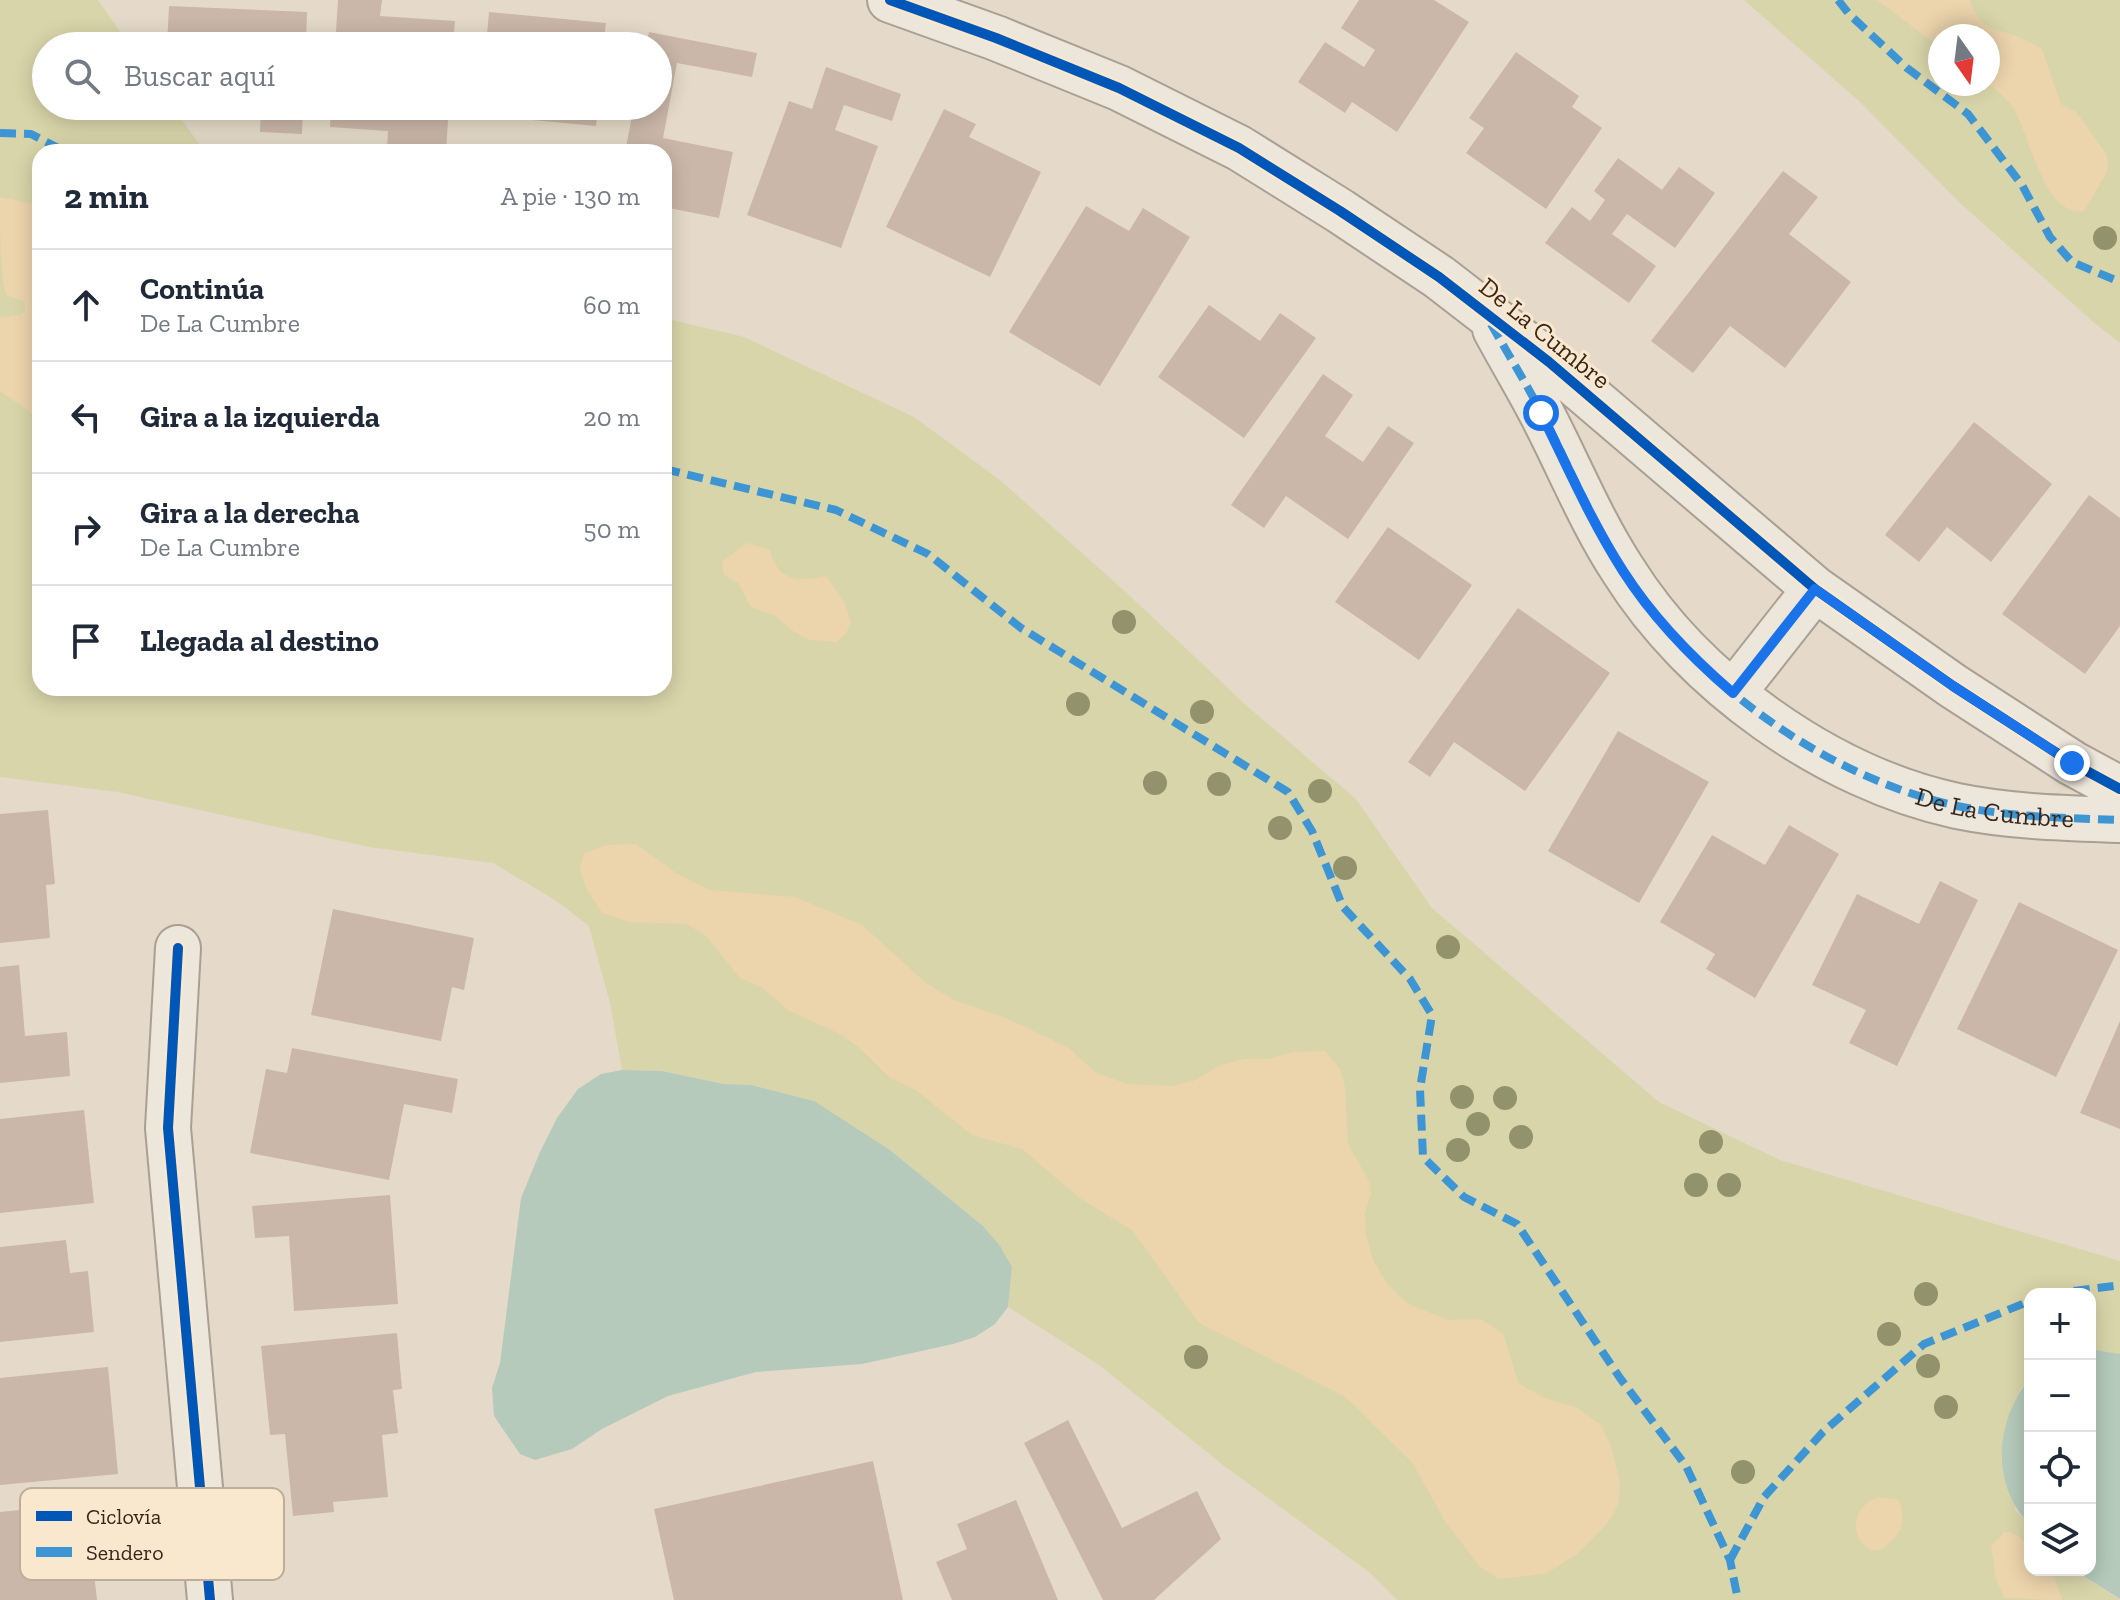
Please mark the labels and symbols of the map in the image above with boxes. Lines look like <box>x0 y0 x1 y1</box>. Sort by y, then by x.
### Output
north arrow <box>1928 24 2000 96</box>
street label: De La Cumbre <box>1473 270 1617 396</box>
route start <box>1523 395 1559 431</box>
route end <box>2054 745 2090 781</box>
street label: De La Cumbre <box>1912 780 2075 834</box>
legend <box>20 1488 284 1580</box>
text: Ciclovía <box>86 1503 162 1530</box>
text: Sendero <box>86 1539 164 1566</box>

